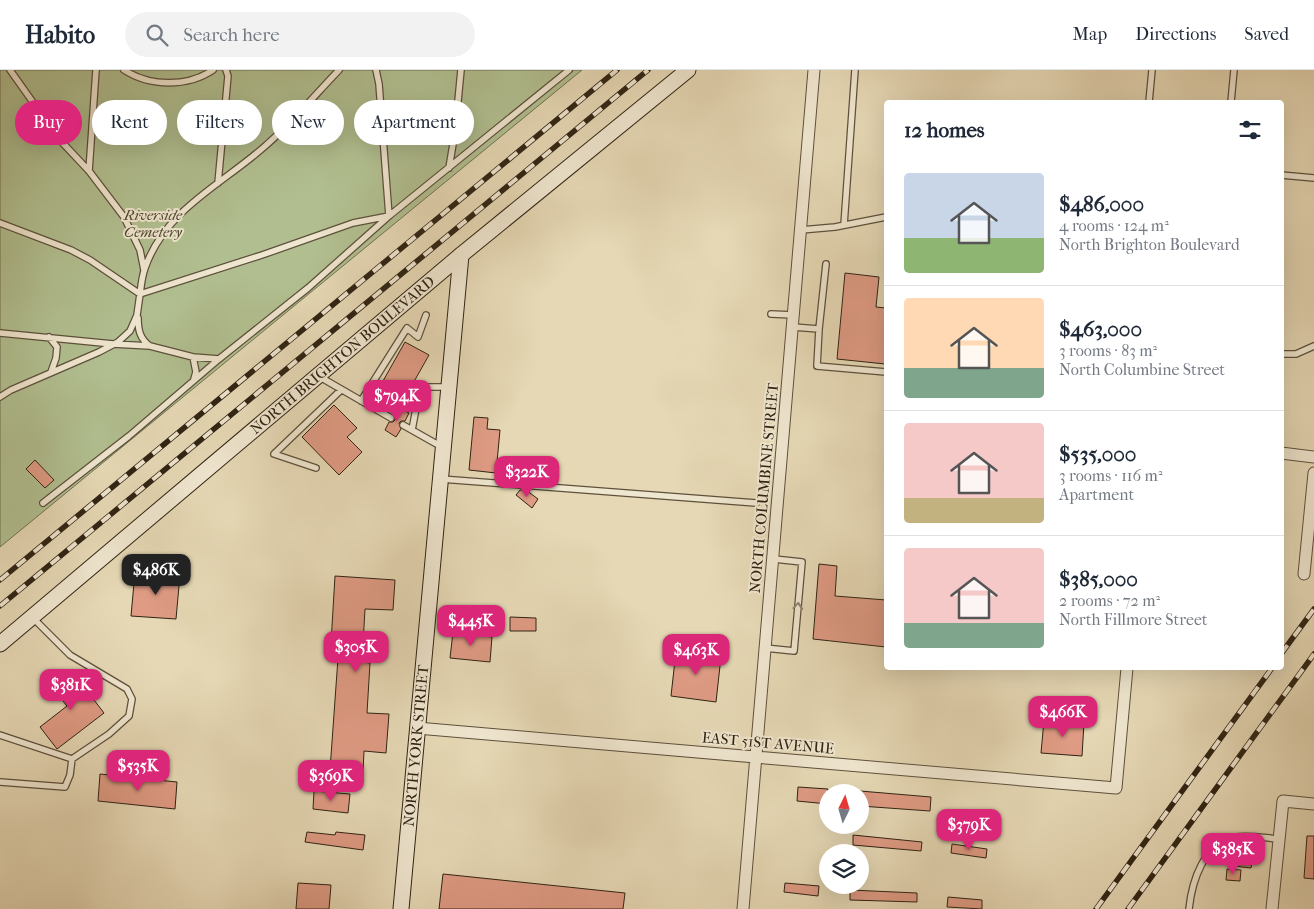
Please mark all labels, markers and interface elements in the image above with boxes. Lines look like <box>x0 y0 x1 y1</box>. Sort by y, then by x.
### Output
search box <box>125 12 475 57</box>
text: Habito <box>25 21 95 49</box>
icon: search <box>143 21 171 49</box>
text: Search here <box>183 24 280 46</box>
text: Map <box>1073 24 1107 45</box>
text: Directions <box>1135 24 1216 45</box>
text: Saved <box>1244 24 1289 45</box>
chip: Buy <box>15 100 82 145</box>
chip: Rent <box>92 100 167 145</box>
chip: Filters <box>177 100 262 145</box>
chip: New <box>272 100 344 145</box>
chip: Apartment <box>354 100 474 145</box>
icon: filters <box>1236 116 1264 144</box>
text: 12 homes <box>904 118 985 142</box>
text: $486,000 <box>1059 192 1144 216</box>
icon: home <box>944 193 1004 253</box>
park label: Riverside Cemetery <box>123 206 183 241</box>
text: 4 rooms · 124 m² <box>1059 216 1169 235</box>
text: North Brighton Boulevard <box>1059 235 1240 254</box>
street label: NORTH BRIGHTON BOULEVARD <box>246 272 438 438</box>
text: $463,000 <box>1059 317 1142 341</box>
icon: home <box>944 318 1004 378</box>
text: 3 rooms · 83 m² <box>1059 341 1157 360</box>
text: North Columbine Street <box>1059 360 1225 379</box>
pin: $794K <box>362 380 432 422</box>
street label: NORTH COLUMBINE STREET <box>746 381 782 594</box>
text: $794K <box>374 386 420 405</box>
text: $535,000 <box>1059 442 1136 466</box>
icon: home <box>944 443 1004 503</box>
pin: $322K <box>492 456 562 498</box>
text: $322K <box>505 462 549 481</box>
text: 3 rooms · 116 m² <box>1059 466 1162 485</box>
text: Apartment <box>1059 485 1134 504</box>
pin: $486K <box>121 554 191 596</box>
text: $486K <box>133 560 179 579</box>
text: $385,000 <box>1059 567 1138 591</box>
icon: home <box>944 568 1004 628</box>
text: 2 rooms · 72 m² <box>1059 591 1160 610</box>
one-way arrow <box>793 602 804 610</box>
pin: $445K <box>436 604 506 647</box>
text: North Fillmore Street <box>1059 610 1208 629</box>
text: $445K <box>448 611 494 630</box>
pin: $305K <box>321 630 391 673</box>
pin: $463K <box>661 634 731 676</box>
text: $305K <box>335 637 377 656</box>
text: $463K <box>673 640 719 659</box>
street label: NORTH YORK STREET <box>400 663 432 827</box>
pin: $381K <box>36 668 106 711</box>
text: $381K <box>51 675 91 694</box>
pin: $466K <box>1028 696 1098 738</box>
text: $466K <box>1039 702 1087 721</box>
street label: EAST 51ST AVENUE <box>701 728 835 758</box>
pin: $535K <box>103 750 173 792</box>
text: $535K <box>118 756 158 775</box>
pin: $369K <box>296 760 366 802</box>
text: $369K <box>309 766 353 785</box>
north arrow <box>819 784 869 834</box>
map controls <box>819 784 869 894</box>
pin: $379K <box>934 808 1004 851</box>
text: $379K <box>947 815 991 834</box>
pin: $385K <box>1198 832 1268 875</box>
text: $385K <box>1212 839 1254 858</box>
button: layers <box>819 844 869 894</box>

